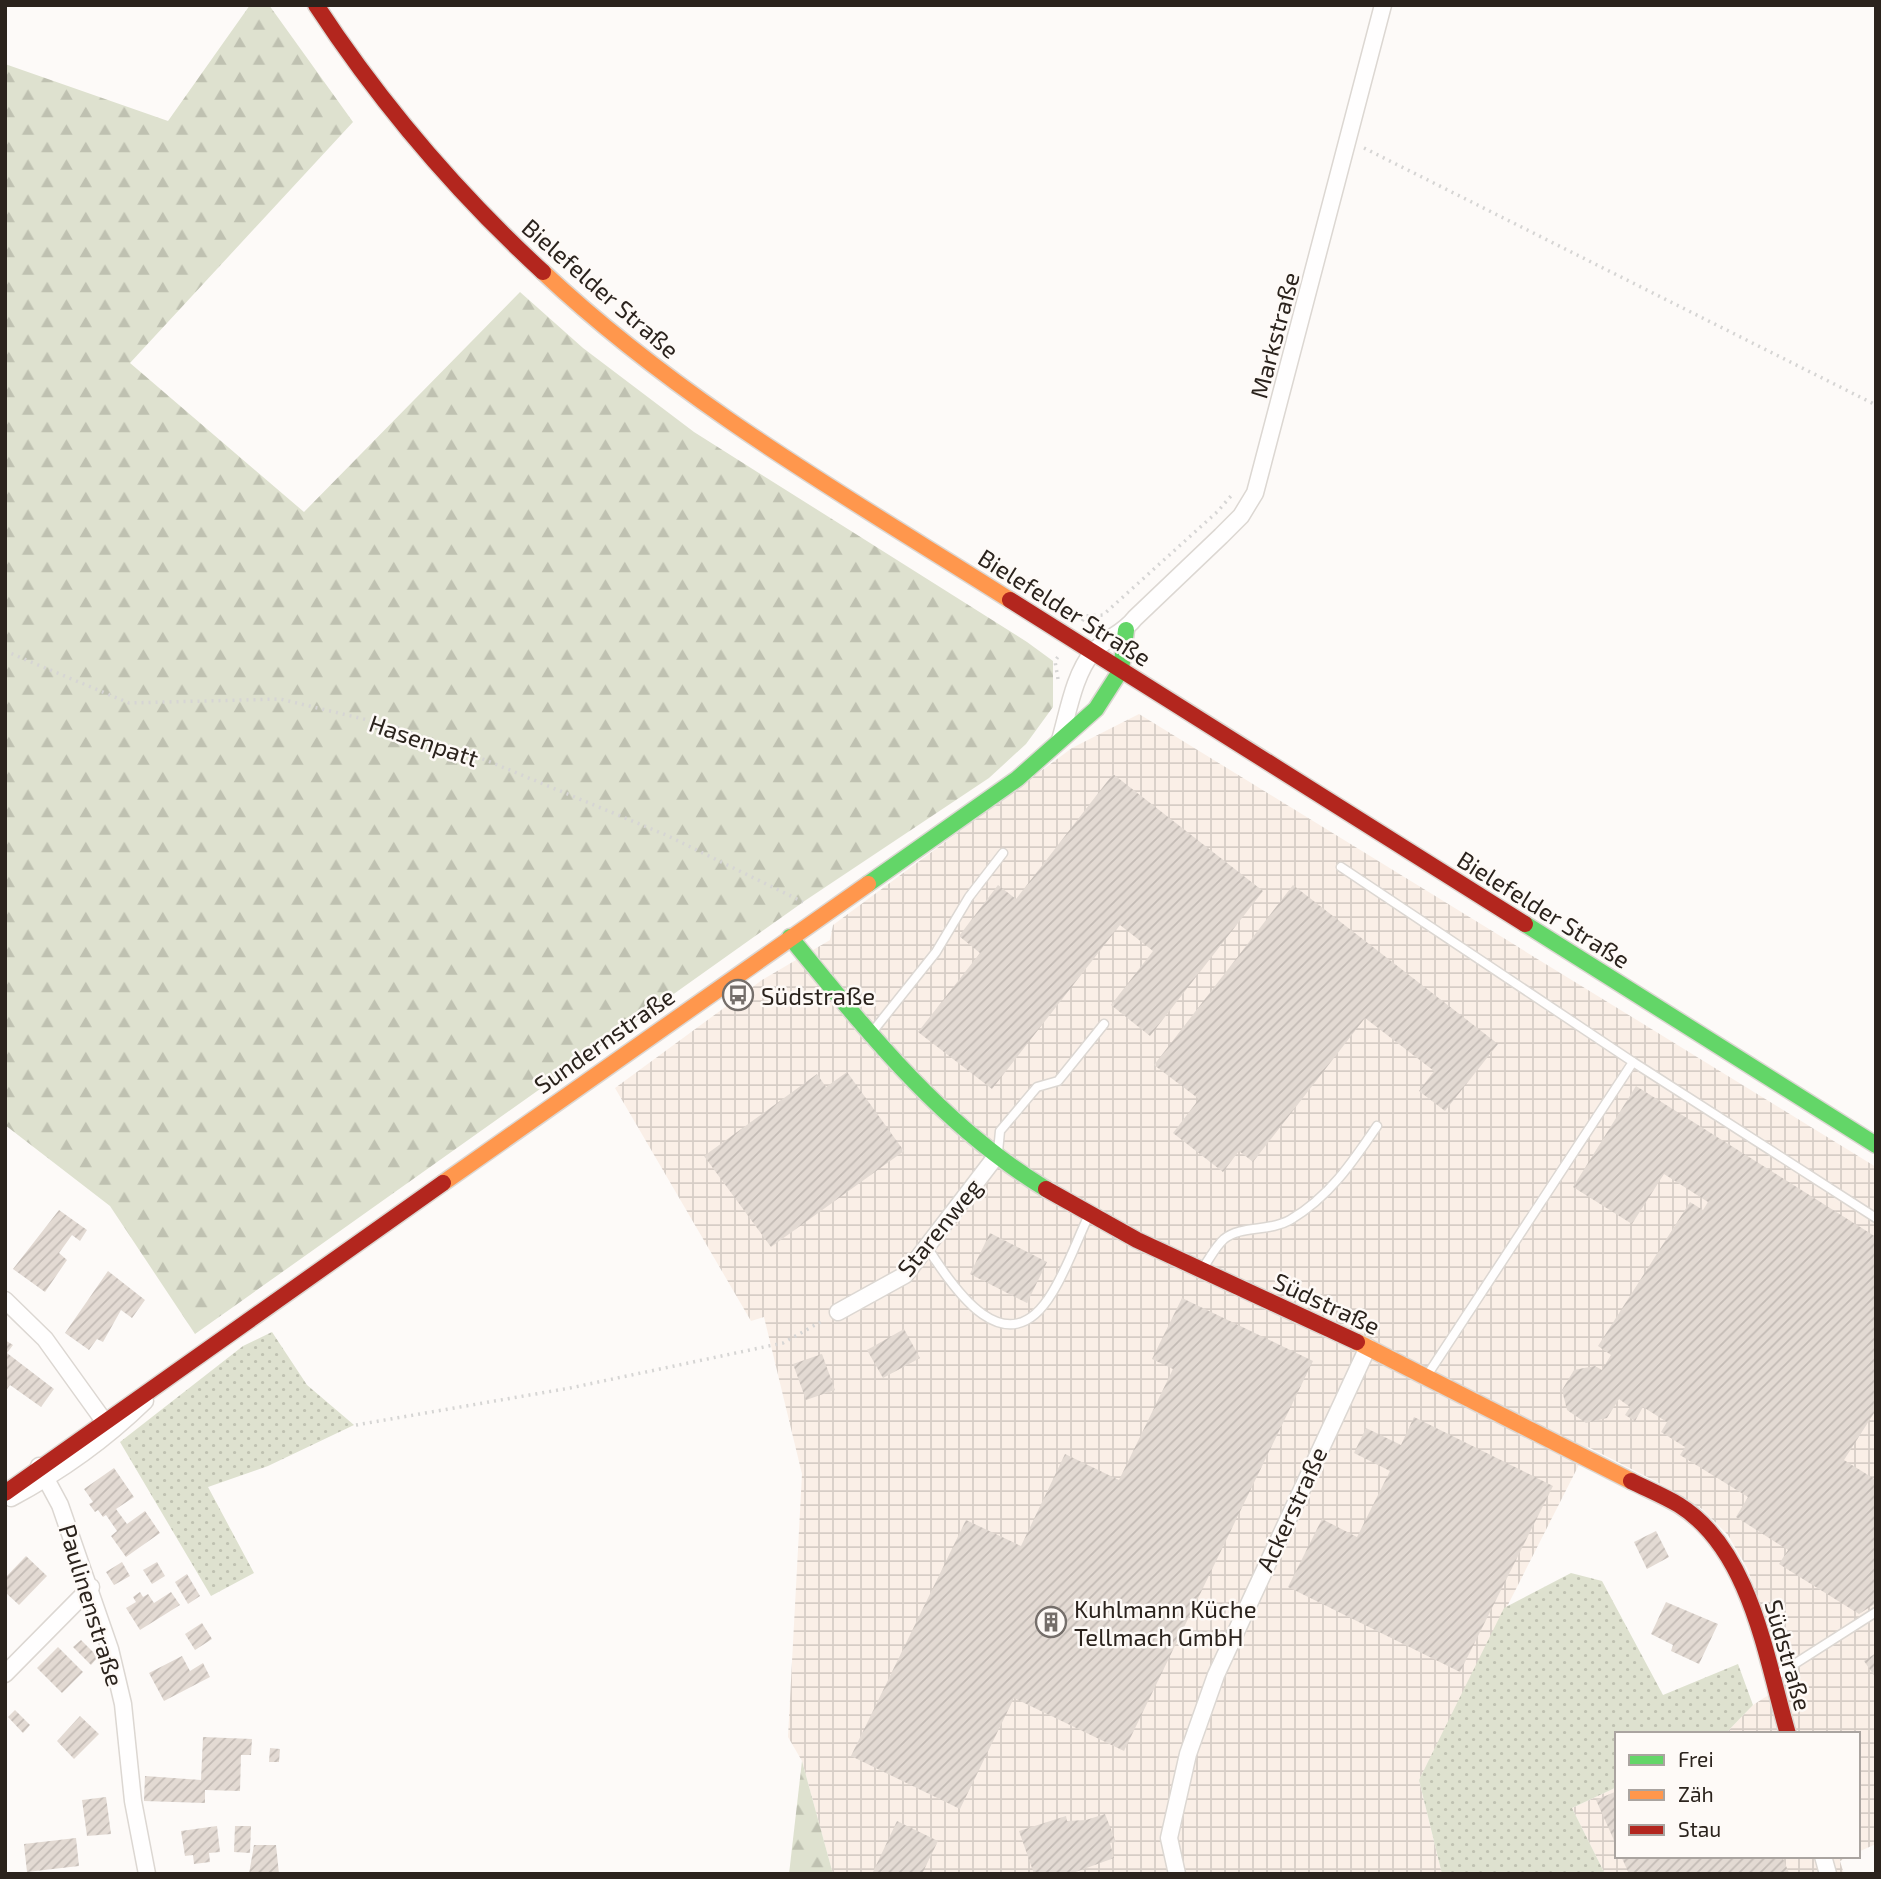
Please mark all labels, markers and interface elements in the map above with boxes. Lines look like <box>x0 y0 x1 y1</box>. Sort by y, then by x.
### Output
street label: Bielefelder Straße <box>517 212 685 364</box>
street label: Markstraße <box>1243 269 1305 401</box>
street label: Bielefelder Straße <box>973 542 1157 672</box>
street label: Hasenpatt <box>366 708 482 772</box>
street label: Bielefelder Straße <box>1452 844 1636 974</box>
bus stop icon: Südstraße <box>721 978 755 1012</box>
street label: Sundernstraße <box>528 981 680 1099</box>
place label: Südstraße <box>761 981 875 1010</box>
street label: Starenweg <box>891 1172 987 1282</box>
street label: Südstraße <box>1269 1266 1385 1340</box>
street label: Ackerstraße <box>1249 1442 1333 1576</box>
street label: Paulinenstraße <box>54 1520 130 1690</box>
place label: Kuhlmann Küche Tellmach GmbH <box>1074 1594 1257 1651</box>
street label: Südstraße <box>1759 1596 1819 1714</box>
building icon: Kuhlmann Küche Tellmach GmbH <box>1034 1605 1068 1639</box>
legend <box>1615 1732 1860 1858</box>
text: Frei <box>1678 1746 1714 1771</box>
text: Zäh <box>1678 1781 1714 1806</box>
text: Stau <box>1678 1816 1721 1841</box>

